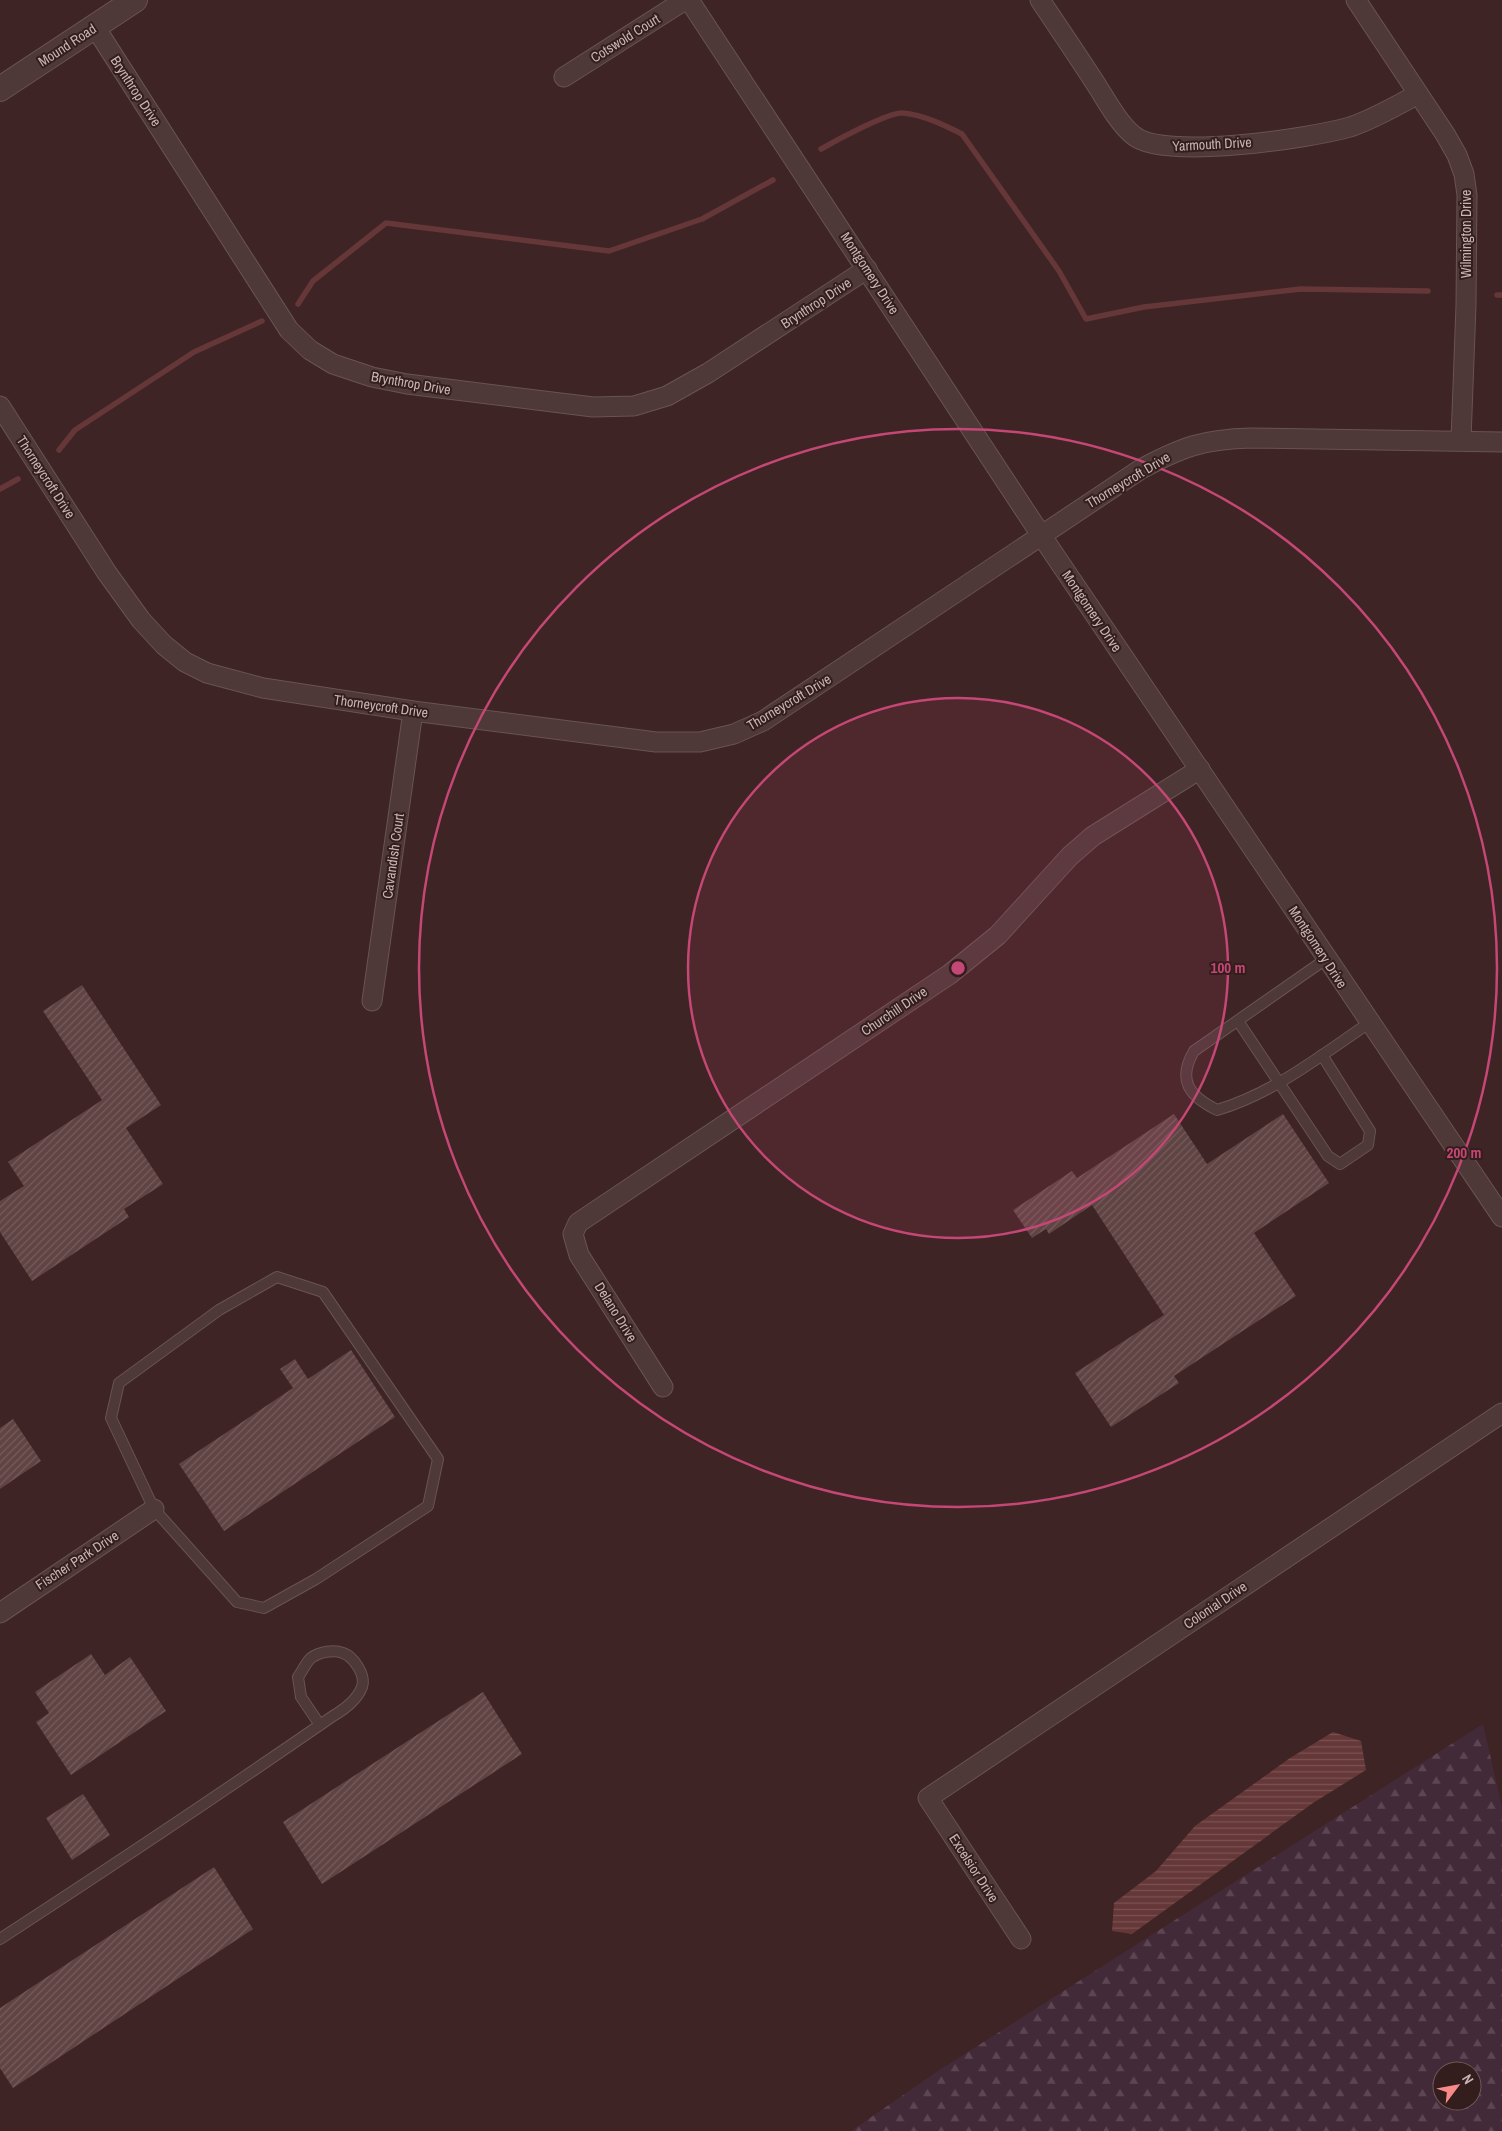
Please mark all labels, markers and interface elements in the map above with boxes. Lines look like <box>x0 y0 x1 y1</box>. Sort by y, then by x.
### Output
street label: Cotswold Court <box>587 10 663 66</box>
street label: Mound Road <box>35 20 99 70</box>
street label: Brynthrop Drive <box>107 52 165 130</box>
street label: Yarmouth Drive <box>1172 133 1252 155</box>
street label: Wilmington Drive <box>1457 190 1475 278</box>
street label: Montgomery Drive <box>837 229 903 317</box>
street label: Brynthrop Drive <box>777 274 855 332</box>
street label: Brynthrop Drive <box>370 367 452 399</box>
street label: Thorneycroft Drive <box>13 432 79 522</box>
street label: Thorneycroft Drive <box>1083 448 1173 512</box>
street label: Montgomery Drive <box>1058 567 1126 655</box>
street label: Thorneycroft Drive <box>744 670 834 734</box>
street label: Thorneycroft Drive <box>333 690 429 722</box>
street label: Cavandish Court <box>378 812 408 900</box>
street label: Montgomery Drive <box>1285 903 1351 991</box>
text: 100 m <box>1211 957 1245 978</box>
centre of rings <box>949 959 967 977</box>
street label: Churchill Drive <box>857 982 931 1040</box>
text: 200 m <box>1447 1142 1481 1163</box>
street label: Delano Drive <box>591 1279 641 1345</box>
street label: Fischer Park Drive <box>32 1526 122 1594</box>
street label: Colonial Drive <box>1180 1577 1250 1633</box>
street label: Excelsior Drive <box>945 1830 1003 1906</box>
north arrow <box>1432 2061 1482 2111</box>
text: N <box>1458 2071 1478 2087</box>

